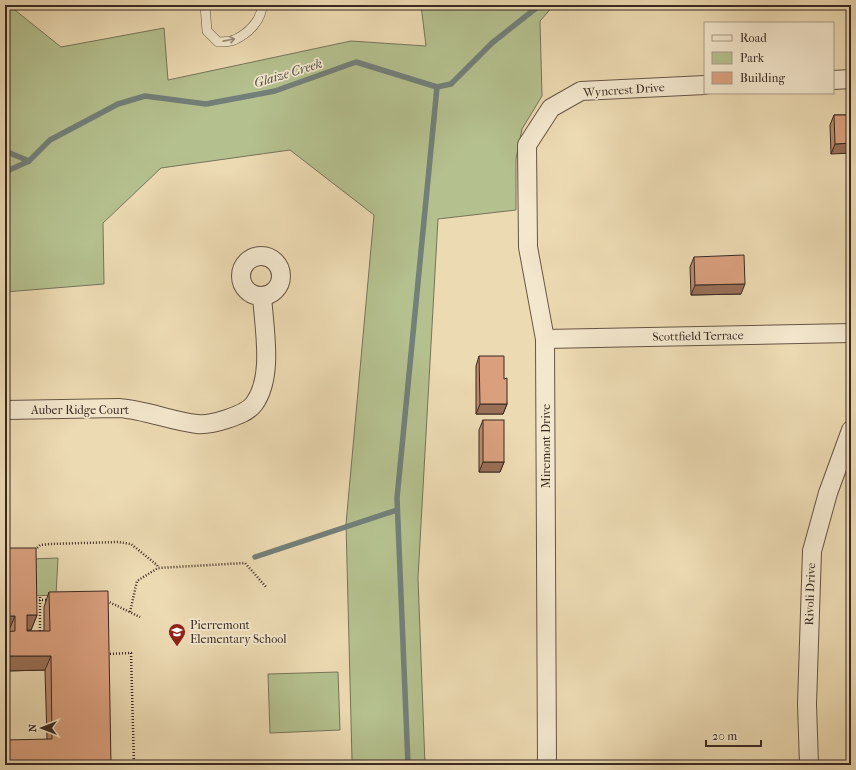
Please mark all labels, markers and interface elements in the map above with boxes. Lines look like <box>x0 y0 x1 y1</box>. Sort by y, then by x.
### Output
legend <box>704 22 834 94</box>
text: Road <box>740 31 767 45</box>
one-way arrow <box>222 36 235 44</box>
text: Park <box>740 51 765 65</box>
water label: Glaize Creek <box>252 55 324 90</box>
text: Building <box>740 71 785 85</box>
street label: Wyncrest Drive <box>582 80 665 100</box>
street label: Scottfield Terrace <box>652 328 744 344</box>
street label: Auber Ridge Court <box>30 403 130 417</box>
street label: Miremont Drive <box>539 404 553 488</box>
street label: Rivoli Drive <box>802 562 818 625</box>
place label: Pierremont Elementary School <box>190 618 287 646</box>
school or university icon: Pierremont Elementary School <box>167 622 187 647</box>
north arrow <box>22 708 62 748</box>
scale bar <box>706 722 761 748</box>
text: N <box>26 723 39 732</box>
text: 20 m <box>712 729 737 743</box>

